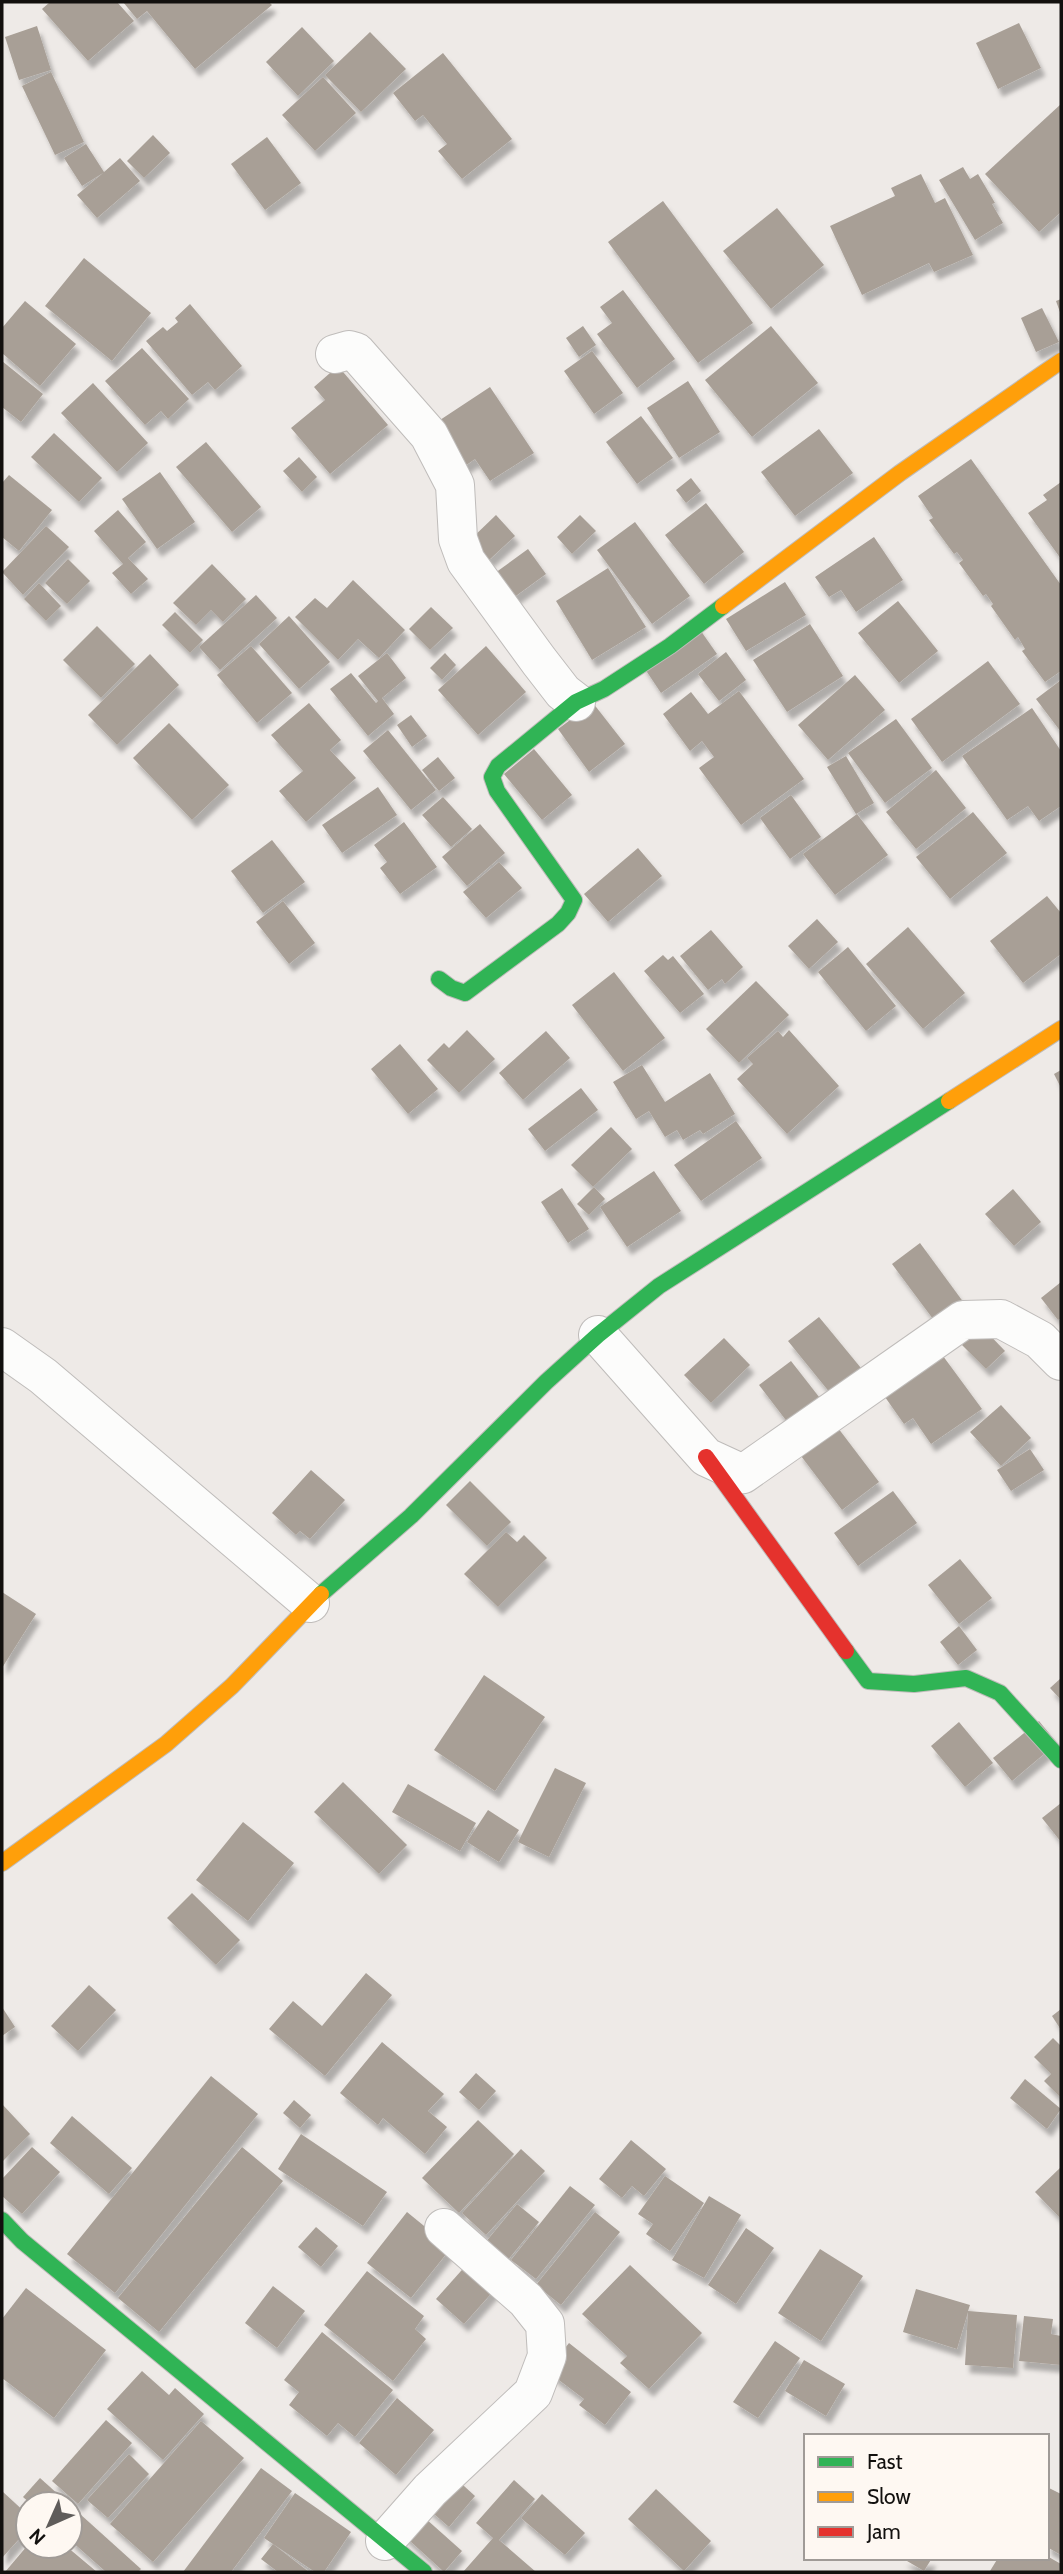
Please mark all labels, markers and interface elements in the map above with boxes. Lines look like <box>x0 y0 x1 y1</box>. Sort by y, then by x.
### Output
legend <box>804 2434 1049 2560</box>
text: Fast <box>867 2449 903 2474</box>
text: Slow <box>867 2484 911 2509</box>
north arrow <box>14 2490 84 2560</box>
text: Jam <box>866 2519 901 2544</box>
text: N <box>24 2524 50 2550</box>

